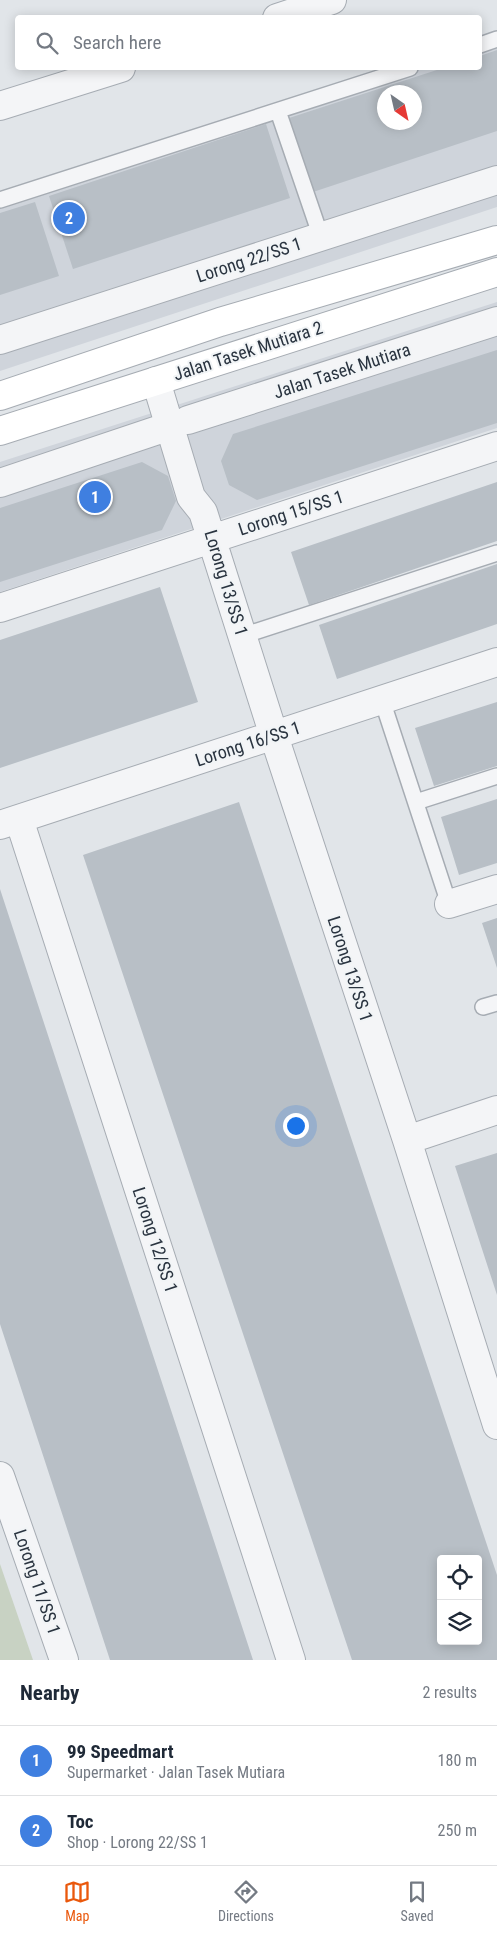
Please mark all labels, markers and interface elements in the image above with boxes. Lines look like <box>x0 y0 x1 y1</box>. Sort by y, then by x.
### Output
search box <box>15 15 482 70</box>
icon: search <box>33 29 61 57</box>
text: Search here <box>73 31 161 54</box>
north arrow <box>377 85 422 130</box>
pin: 2 <box>53 199 85 237</box>
street label: Lorong 22/SS 1 <box>193 233 304 286</box>
street label: Jalan Tasek Mutiara 2 <box>171 316 325 385</box>
street label: Jalan Tasek Mutiara <box>271 339 413 403</box>
pin: 1 <box>79 478 111 516</box>
street label: Lorong 15/SS 1 <box>235 486 346 539</box>
street label: Lorong 13/SS 1 <box>200 527 253 638</box>
street label: Lorong 16/SS 1 <box>192 717 303 770</box>
street label: Lorong 13/SS 1 <box>324 913 377 1024</box>
your location <box>283 1113 309 1139</box>
street label: Lorong 12/SS 1 <box>129 1184 182 1295</box>
street label: Lorong 11/SS 1 <box>10 1527 65 1637</box>
map controls <box>437 1555 482 1645</box>
button: locate <box>437 1555 482 1600</box>
button: layers <box>437 1600 482 1645</box>
text: Nearby <box>20 1681 79 1705</box>
text: 2 results <box>422 1683 477 1702</box>
text: 99 Speedmart <box>67 1740 173 1763</box>
text: 1 <box>32 1751 40 1770</box>
text: 180 m <box>438 1751 477 1770</box>
text: Supermarket · Jalan Tasek Mutiara <box>67 1763 285 1782</box>
text: Toc <box>67 1810 94 1833</box>
text: 2 <box>32 1821 40 1840</box>
text: 250 m <box>438 1821 477 1840</box>
text: Shop · Lorong 22/SS 1 <box>67 1833 208 1852</box>
tab: Map <box>63 1878 91 1924</box>
tab: Directions <box>218 1878 274 1924</box>
tab: Saved <box>400 1878 434 1924</box>

